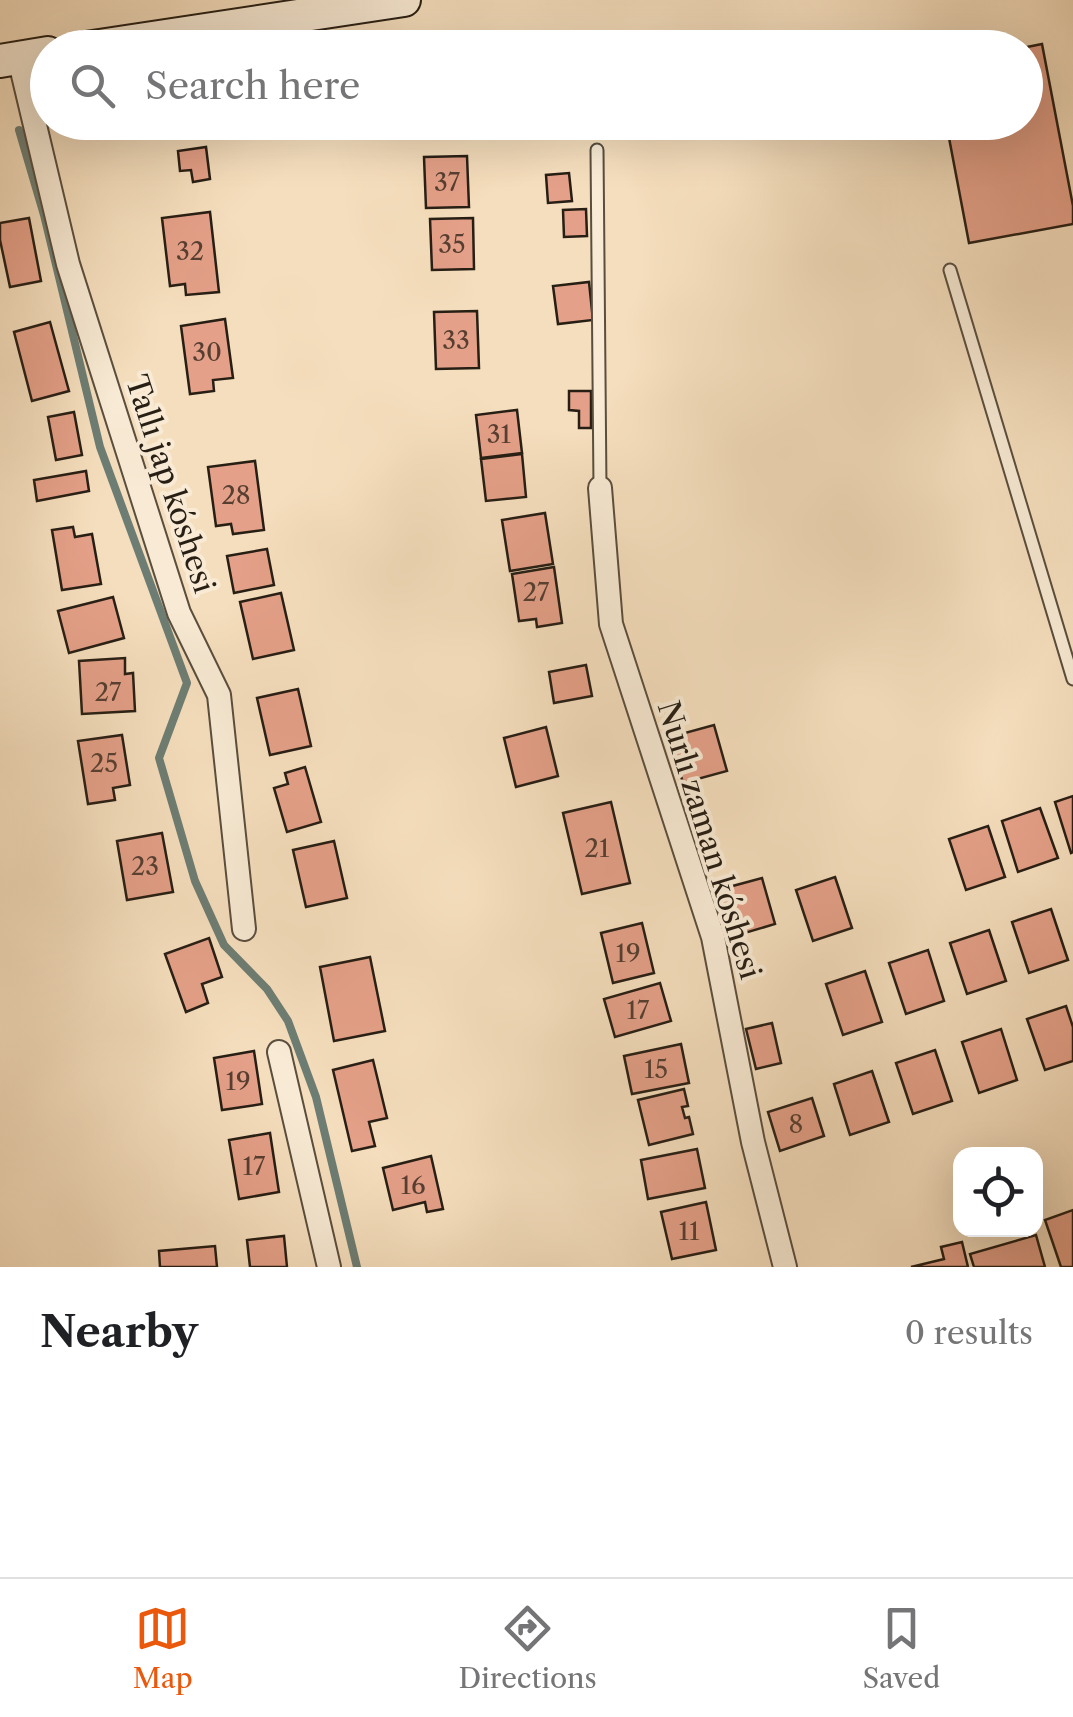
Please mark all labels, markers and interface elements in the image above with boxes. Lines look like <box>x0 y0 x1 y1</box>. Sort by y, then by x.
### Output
search box <box>30 30 1043 140</box>
icon: search <box>65 58 120 113</box>
text: Search here <box>145 62 360 109</box>
house number: 37 <box>434 167 461 198</box>
house number: 35 <box>438 229 466 260</box>
house number: 32 <box>176 236 204 267</box>
house number: 33 <box>442 325 470 356</box>
house number: 30 <box>192 337 222 368</box>
street label: Tallı jap kóshesi <box>118 370 223 597</box>
house number: 31 <box>487 419 512 450</box>
house number: 28 <box>221 480 251 511</box>
house number: 27 <box>523 577 550 608</box>
house number: 27 <box>95 677 122 708</box>
street label: Nurlı zaman kóshesi <box>650 696 769 983</box>
house number: 25 <box>90 748 118 779</box>
house number: 21 <box>585 833 610 864</box>
house number: 23 <box>131 851 159 882</box>
house number: 19 <box>615 938 641 969</box>
house number: 17 <box>627 995 650 1026</box>
house number: 15 <box>644 1054 668 1085</box>
house number: 19 <box>225 1066 251 1097</box>
house number: 8 <box>789 1109 803 1140</box>
map controls <box>953 1147 1043 1237</box>
button: locate <box>953 1147 1043 1237</box>
house number: 17 <box>243 1151 266 1182</box>
house number: 16 <box>400 1170 426 1201</box>
house number: 11 <box>678 1216 700 1247</box>
text: Nearby <box>40 1306 198 1358</box>
text: 0 results <box>905 1313 1033 1352</box>
tab: Map <box>133 1601 193 1695</box>
tab: Directions <box>458 1601 597 1695</box>
tab: Saved <box>862 1601 940 1695</box>

